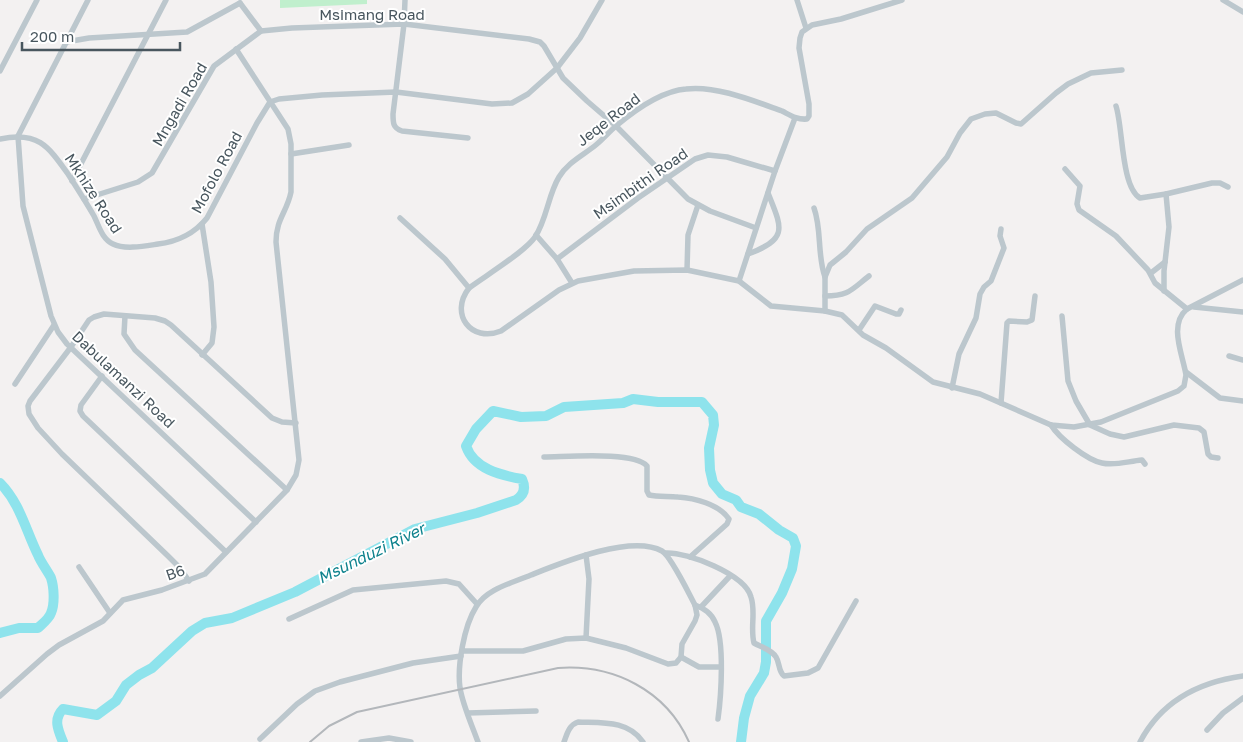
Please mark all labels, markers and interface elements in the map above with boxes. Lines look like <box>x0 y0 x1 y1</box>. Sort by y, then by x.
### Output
street label: Msimang Road <box>319 5 425 23</box>
scale bar <box>22 20 180 52</box>
text: 200 m <box>30 27 74 45</box>
street label: Mngadi Road <box>148 59 210 149</box>
street label: Jeqe Road <box>573 89 643 149</box>
street label: Mofolo Road <box>187 128 245 216</box>
street label: Msimbithi Road <box>589 144 691 222</box>
street label: Mkhize Road <box>62 150 126 236</box>
street label: Dabulamanzi Road <box>69 327 179 431</box>
water label: Msunduzi River <box>314 517 430 588</box>
street label: B6 <box>163 560 187 584</box>

